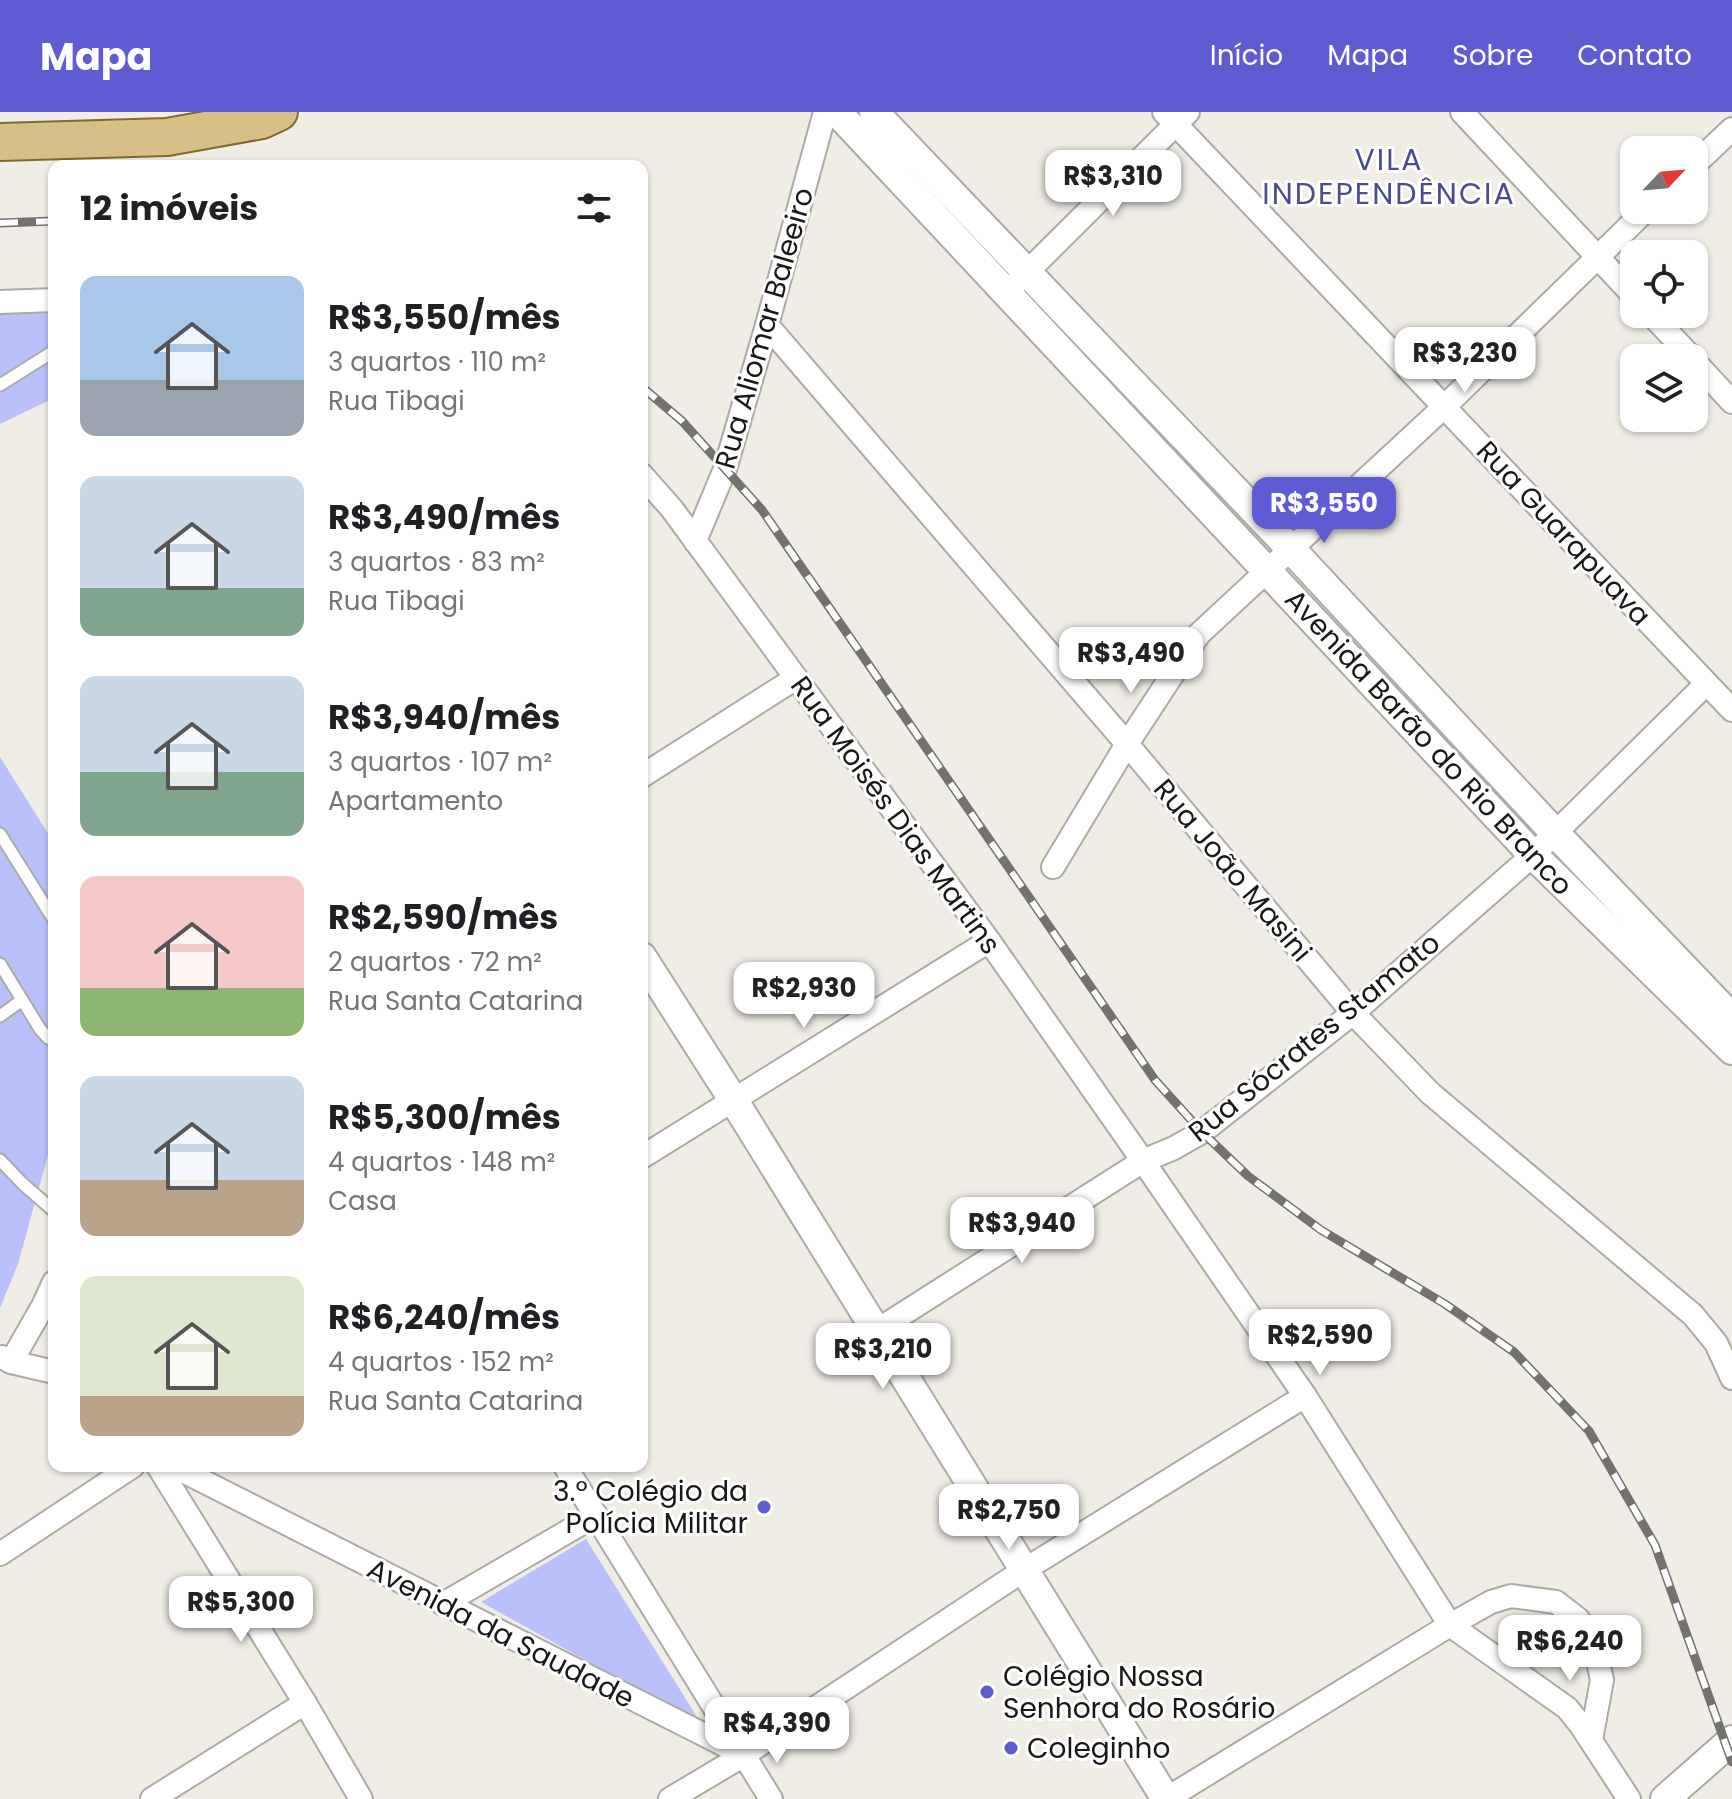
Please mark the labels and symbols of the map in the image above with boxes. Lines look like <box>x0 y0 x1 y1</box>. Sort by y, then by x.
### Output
north arrow <box>1620 136 1708 224</box>
district label: VILA INDEPENDÊNCIA <box>1262 138 1516 215</box>
pin: R$3,310 <box>1039 150 1187 218</box>
street label: Rua Aliomar Baleeiro <box>706 183 823 473</box>
pin: R$3,230 <box>1391 327 1539 395</box>
street label: Rua Guarapuava <box>1468 432 1660 634</box>
pin: R$3,550 <box>1250 477 1398 545</box>
street label: Avenida Barão do Rio Branco <box>1276 581 1581 904</box>
pin: R$3,490 <box>1057 627 1205 695</box>
street label: Rua Moisés Dias Martins <box>781 668 1010 962</box>
street label: Rua João Masini <box>1144 771 1321 970</box>
street label: Rua Sócrates Stamato <box>1180 924 1448 1151</box>
pin: R$2,930 <box>730 962 878 1030</box>
pin: R$3,940 <box>948 1197 1096 1265</box>
pin: R$2,590 <box>1246 1309 1394 1377</box>
pin: R$3,210 <box>809 1323 957 1391</box>
place label: 3.º Colégio da Polícia Militar <box>553 1472 748 1543</box>
pin: R$2,750 <box>935 1484 1083 1552</box>
marker: 3.º Colégio da Polícia Militar <box>755 1498 773 1516</box>
street label: Avenida da Saudade <box>361 1549 641 1718</box>
pin: R$5,300 <box>167 1576 315 1644</box>
pin: R$6,240 <box>1496 1615 1644 1683</box>
place label: Colégio Nossa Senhora do Rosário <box>1003 1657 1275 1728</box>
marker: Colégio Nossa Senhora do Rosário <box>978 1683 996 1701</box>
pin: R$4,390 <box>703 1697 851 1765</box>
place label: Coleginho <box>1027 1729 1170 1768</box>
marker: Coleginho <box>1002 1739 1020 1757</box>

